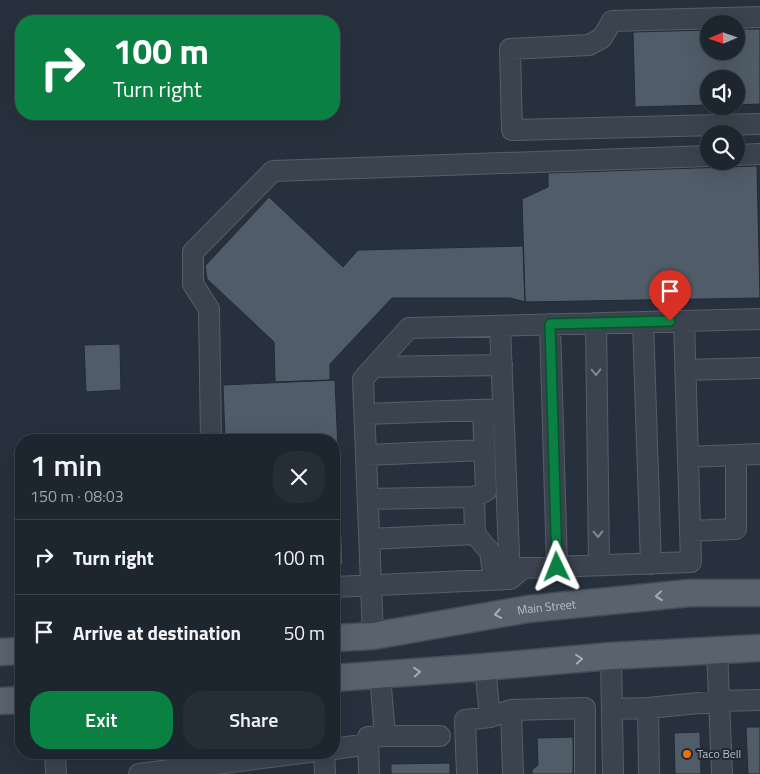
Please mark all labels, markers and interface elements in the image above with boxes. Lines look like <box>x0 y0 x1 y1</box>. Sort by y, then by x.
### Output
north arrow <box>700 15 745 60</box>
map controls <box>700 15 745 170</box>
text: 100 m <box>113 24 209 78</box>
icon: right <box>30 35 95 100</box>
button: sound <box>700 70 745 115</box>
text: Turn right <box>113 72 202 106</box>
button: search <box>700 125 745 170</box>
pin <box>649 270 691 321</box>
icon: arrive <box>656 277 684 305</box>
one-way arrow <box>591 368 601 376</box>
text: 1 min <box>30 442 102 488</box>
button: close <box>273 451 325 503</box>
text: 150 m · 08:03 <box>30 484 124 508</box>
one-way arrow <box>593 531 604 539</box>
position arrow <box>530 540 582 592</box>
icon: right <box>30 543 58 571</box>
text: Turn right <box>73 543 154 572</box>
text: 100 m <box>273 543 325 572</box>
one-way arrow <box>655 590 663 601</box>
street label: Main Street <box>516 594 577 620</box>
one-way arrow <box>493 609 502 619</box>
icon: arrive <box>30 618 58 646</box>
text: Arrive at destination <box>73 618 241 647</box>
text: 50 m <box>284 618 325 647</box>
one-way arrow <box>576 653 584 664</box>
one-way arrow <box>414 667 422 678</box>
button: Exit <box>30 691 173 749</box>
button: Share <box>183 691 325 749</box>
place label: Taco Bell <box>697 744 741 763</box>
marker: Taco Bell <box>681 748 693 760</box>

